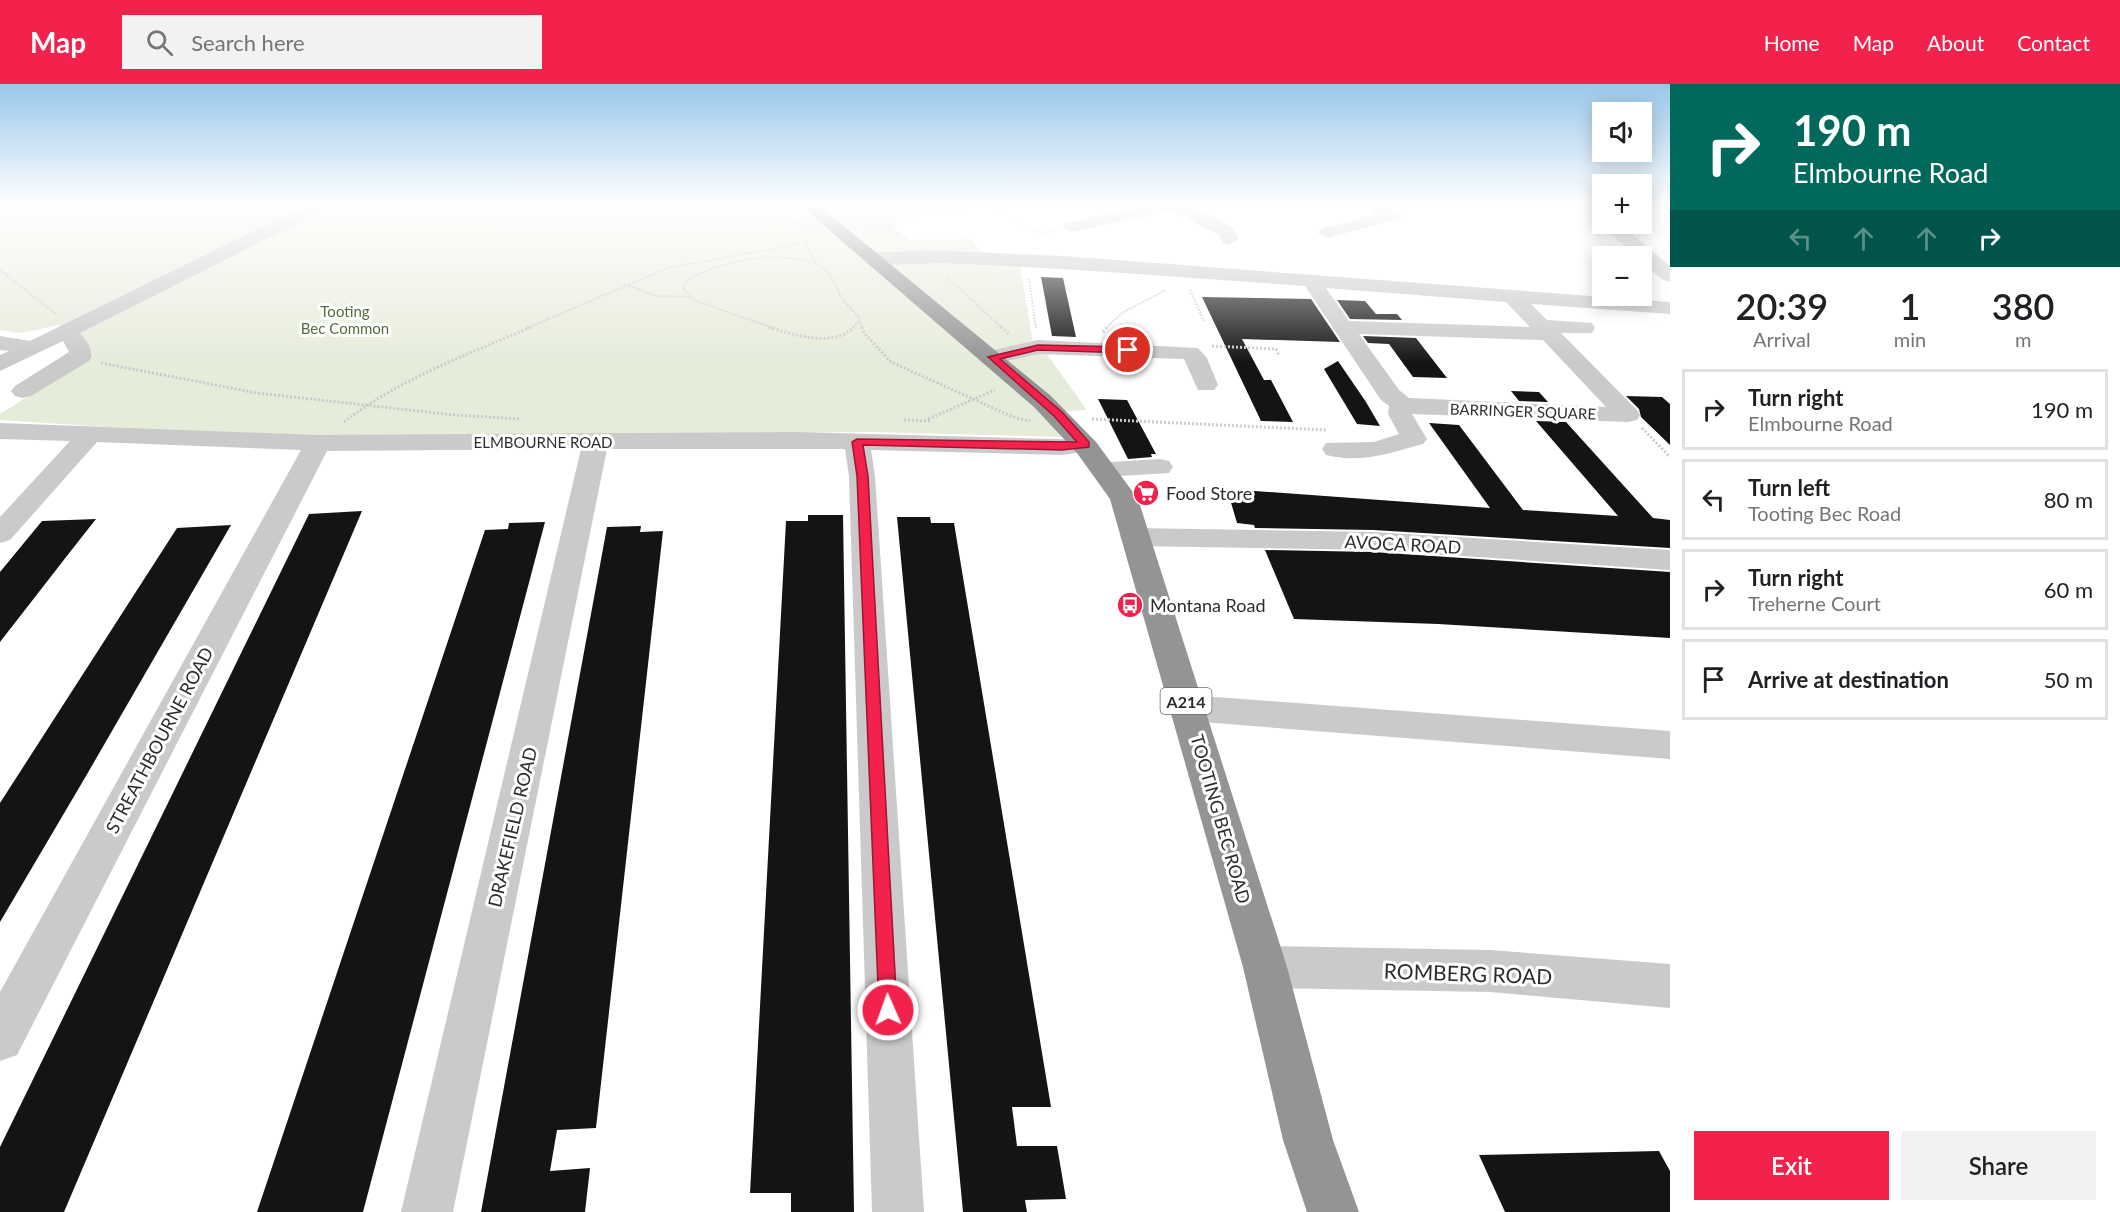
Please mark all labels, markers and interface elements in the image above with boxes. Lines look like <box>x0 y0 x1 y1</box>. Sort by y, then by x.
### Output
search box <box>122 15 542 69</box>
text: Map <box>30 25 86 59</box>
icon: search <box>143 26 176 59</box>
text: Search here <box>191 29 305 56</box>
text: Home <box>1764 30 1820 55</box>
text: Map <box>1853 30 1894 55</box>
text: About <box>1927 30 1984 55</box>
text: Contact <box>2017 30 2090 55</box>
map controls <box>1592 102 1652 306</box>
button: sound <box>1592 102 1652 162</box>
text: 190 m <box>1793 105 1911 155</box>
icon: right <box>1694 108 1772 186</box>
text: Elmbourne Road <box>1793 156 1988 189</box>
button: + <box>1592 174 1652 234</box>
icon: left <box>1784 222 1817 255</box>
icon: ahead <box>1847 222 1880 255</box>
icon: ahead <box>1910 222 1943 255</box>
icon: right <box>1973 222 2006 255</box>
button: − <box>1592 246 1652 306</box>
text: 20:39 <box>1736 284 1828 328</box>
text: 1 <box>1900 284 1920 328</box>
text: 380 <box>1992 284 2054 328</box>
park label: Tooting Bec Common <box>301 302 389 337</box>
pin <box>1102 324 1153 375</box>
text: Arrival <box>1753 327 1811 351</box>
text: min <box>1894 327 1926 351</box>
text: m <box>2015 327 2031 351</box>
icon: arrive <box>1111 333 1144 366</box>
text: Turn right <box>1748 384 1843 411</box>
icon: right <box>1697 393 1730 426</box>
text: 190 m <box>2031 396 2093 423</box>
street label: BARRINGER SQUARE <box>1450 399 1596 423</box>
text: Elmbourne Road <box>1748 411 1893 435</box>
street label: ELMBOURNE ROAD <box>474 433 612 451</box>
text: Turn left <box>1748 474 1830 501</box>
supermarket icon: Food Store <box>1131 478 1161 508</box>
place label: Food Store <box>1166 482 1252 504</box>
icon: left <box>1697 483 1730 516</box>
text: 80 m <box>2044 486 2093 513</box>
text: Tooting Bec Road <box>1748 501 1901 525</box>
street label: AVOCA ROAD <box>1344 530 1462 558</box>
text: Turn right <box>1748 564 1843 591</box>
icon: right <box>1697 573 1730 606</box>
text: 60 m <box>2044 576 2093 603</box>
bus stop icon: Montana Road <box>1115 590 1145 620</box>
text: Treherne Court <box>1748 591 1881 615</box>
place label: Montana Road <box>1150 594 1265 616</box>
street label: STREATHBOURNE ROAD <box>101 643 217 837</box>
icon: arrive <box>1697 663 1730 696</box>
text: Arrive at destination <box>1748 666 1949 693</box>
text: 50 m <box>2044 666 2093 693</box>
road number: A214 <box>1160 688 1212 714</box>
street label: TOOTING BEC ROAD <box>1186 732 1256 906</box>
street label: DRAKEFIELD ROAD <box>483 745 541 909</box>
street label: ROMBERG ROAD <box>1383 958 1553 988</box>
position arrow <box>856 978 920 1042</box>
button: Exit <box>1694 1131 1889 1200</box>
button: Share <box>1901 1131 2096 1200</box>

